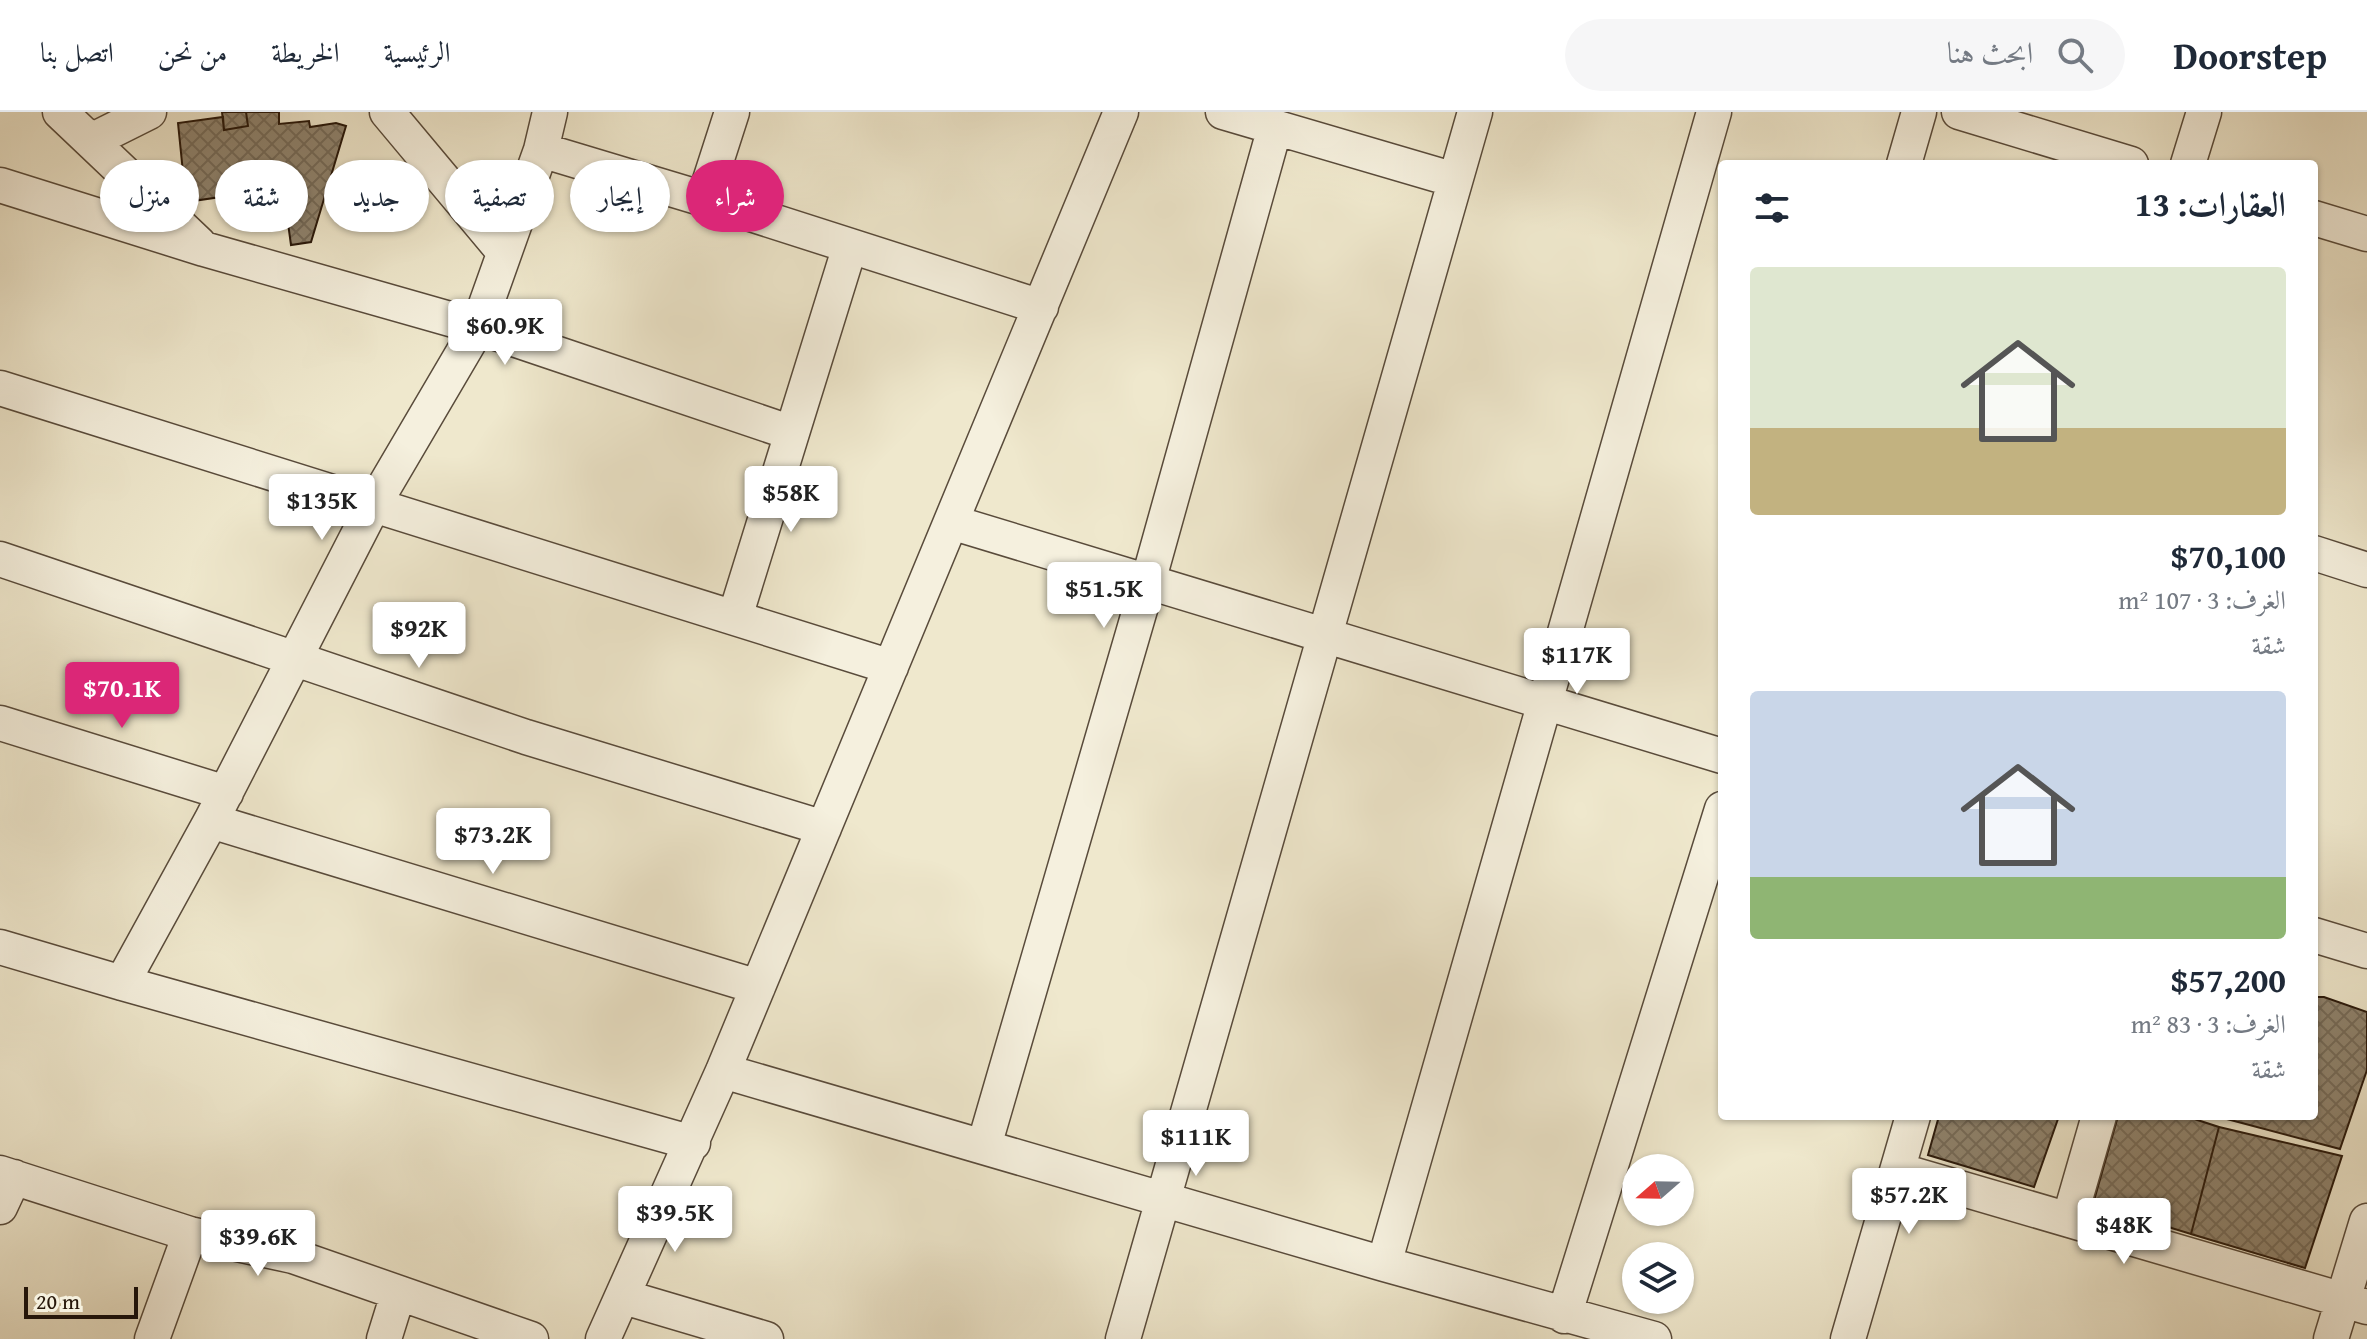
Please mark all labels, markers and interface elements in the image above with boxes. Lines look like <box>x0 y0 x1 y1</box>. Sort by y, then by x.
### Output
search box <box>1565 19 2125 91</box>
text: Doorstep <box>2173 27 2327 83</box>
text: ابحث هنا <box>1947 30 2033 74</box>
text: اتصل بنا <box>40 31 114 72</box>
text: من نحن <box>158 31 227 72</box>
text: الخريطة <box>271 31 339 72</box>
text: الرئيسية <box>383 31 451 72</box>
icon: search <box>2053 33 2097 77</box>
chip: منزل <box>100 160 199 232</box>
chip: شقة <box>215 160 308 232</box>
chip: جديد <box>324 160 429 232</box>
chip: تصفية <box>445 160 554 232</box>
chip: إيجار <box>570 160 670 232</box>
chip: شراء <box>686 160 784 232</box>
text: العقارات: 13 <box>2135 179 2286 228</box>
icon: filters <box>1750 186 1794 230</box>
pin: $60.9K <box>440 299 570 367</box>
text: $60.9K <box>466 305 544 344</box>
icon: home <box>1946 319 2090 463</box>
pin: $58K <box>744 466 838 534</box>
text: $58K <box>763 472 819 511</box>
pin: $135K <box>266 474 378 542</box>
text: $135K <box>287 480 357 519</box>
text: $70,100 <box>2171 531 2286 580</box>
pin: $51.5K <box>1039 562 1169 630</box>
text: $51.5K <box>1065 568 1143 607</box>
text: الغرف: 3 · 107 m² <box>2118 580 2286 619</box>
pin: $92K <box>372 602 466 670</box>
text: $92K <box>391 608 447 647</box>
text: شقة <box>2252 625 2286 664</box>
pin: $117K <box>1521 628 1633 696</box>
text: $117K <box>1542 634 1612 673</box>
pin: $70.1K <box>57 662 187 730</box>
text: $70.1K <box>83 668 161 707</box>
icon: home <box>1946 743 2090 887</box>
pin: $73.2K <box>428 808 558 876</box>
text: $73.2K <box>454 814 532 853</box>
text: $57,200 <box>2171 955 2286 1004</box>
text: الغرف: 3 · 83 m² <box>2131 1004 2286 1043</box>
text: شقة <box>2252 1049 2286 1088</box>
pin: $111K <box>1140 1110 1252 1178</box>
text: $111K <box>1161 1116 1231 1155</box>
north arrow <box>1622 1154 1694 1226</box>
map controls <box>1622 1154 1694 1314</box>
pin: $57.2K <box>1844 1168 1974 1236</box>
text: $57.2K <box>1870 1174 1948 1213</box>
pin: $39.5K <box>610 1186 740 1254</box>
text: $39.5K <box>636 1192 714 1231</box>
pin: $48K <box>2077 1198 2171 1266</box>
text: $48K <box>2096 1204 2152 1243</box>
pin: $39.6K <box>193 1210 323 1278</box>
text: $39.6K <box>219 1216 297 1255</box>
button: layers <box>1622 1242 1694 1314</box>
scale bar <box>24 1283 138 1319</box>
text: 20 m <box>36 1285 80 1317</box>

